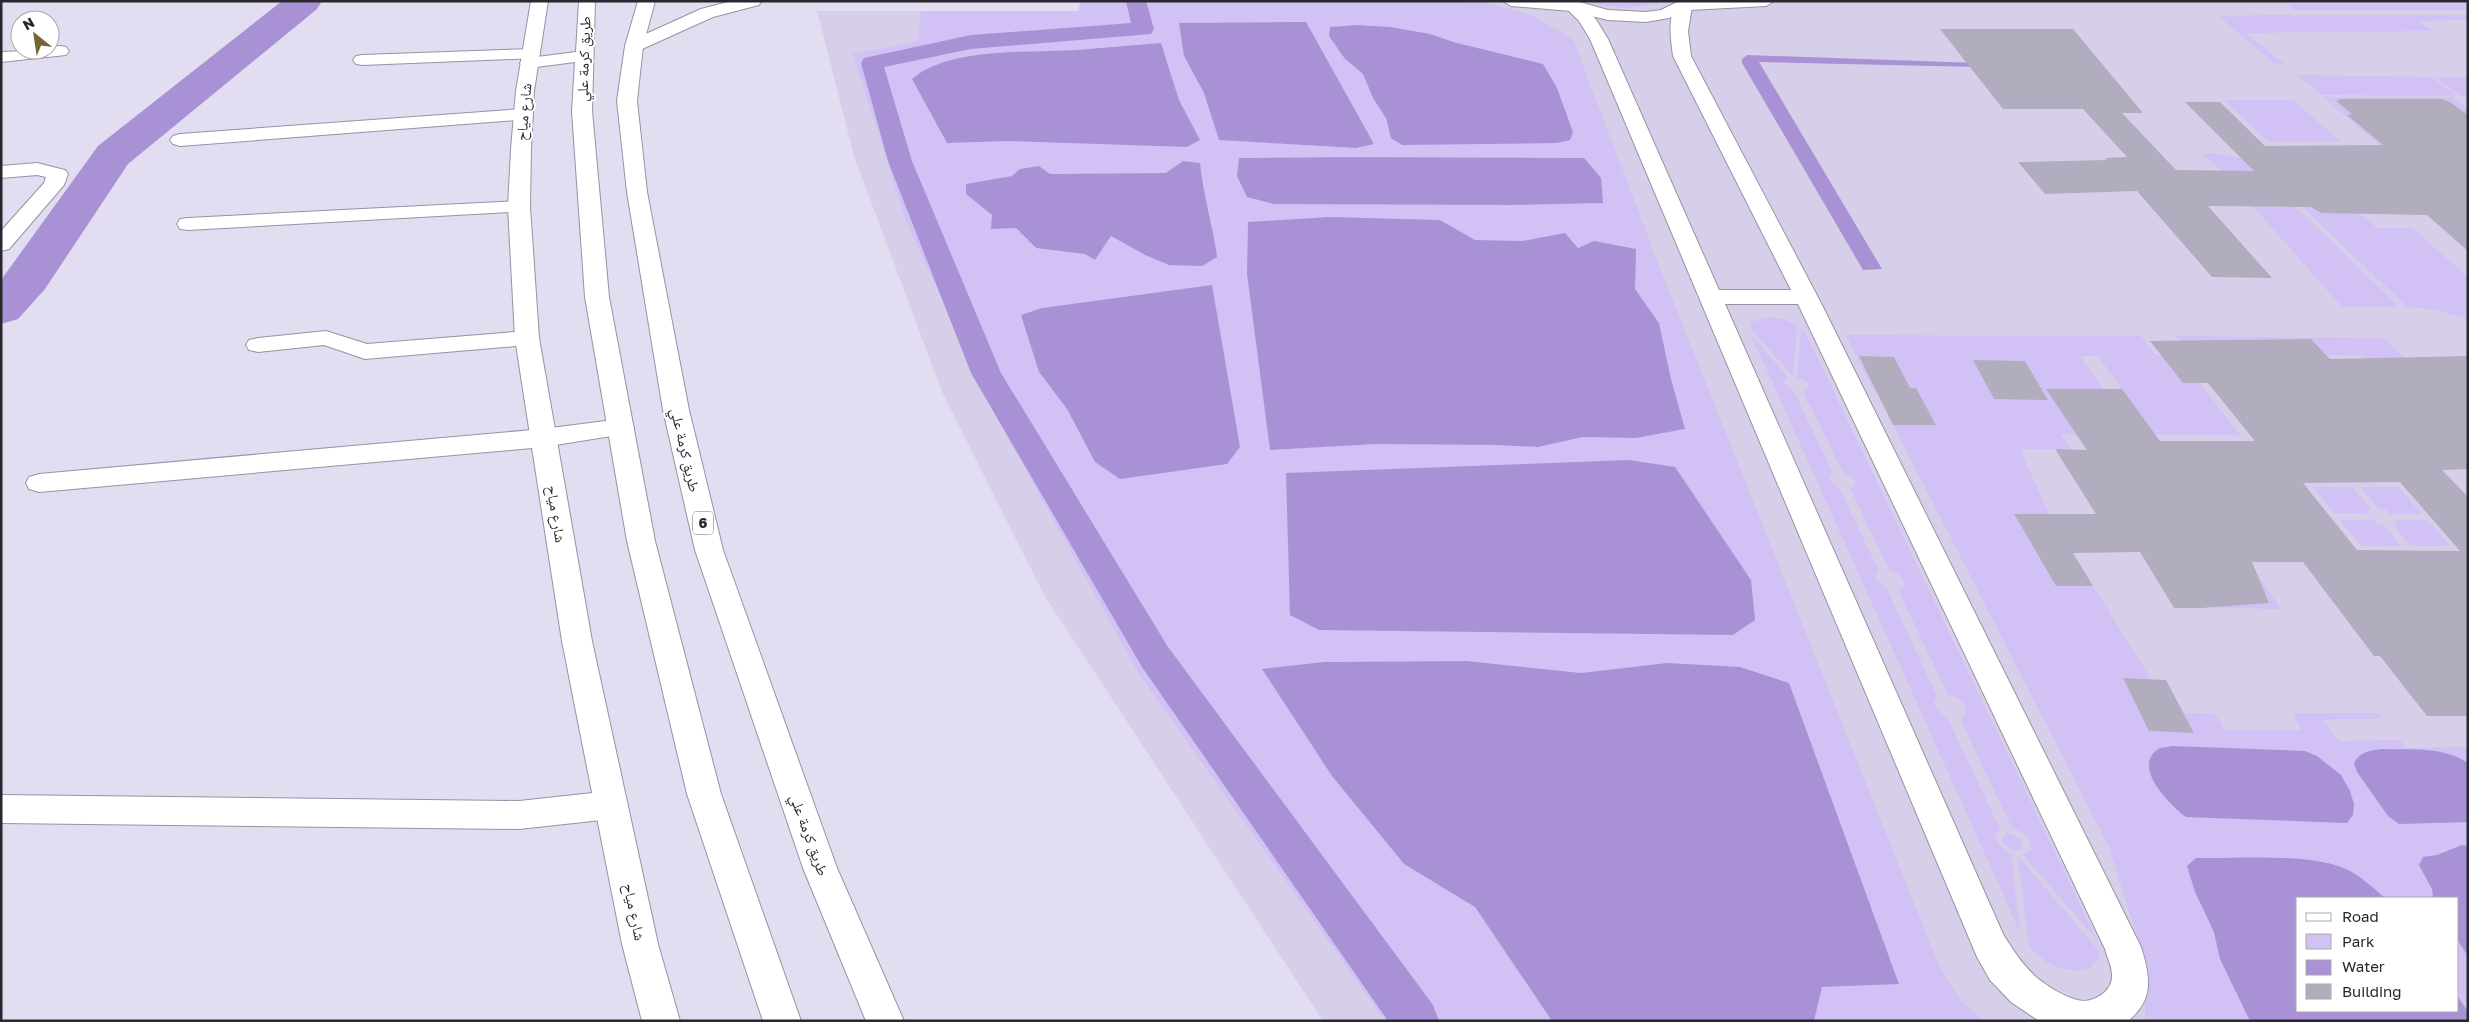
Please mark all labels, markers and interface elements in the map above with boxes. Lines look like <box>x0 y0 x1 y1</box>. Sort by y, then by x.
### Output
north arrow <box>10 10 60 60</box>
text: N <box>19 13 37 33</box>
street label: طريق كرمة علي <box>573 16 597 102</box>
street label: شارع مياح <box>512 82 536 142</box>
street label: طريق كرمة علي <box>664 406 704 494</box>
street label: شارع مياح <box>542 484 570 544</box>
road number: 6 <box>693 512 713 534</box>
street label: طريق كرمة علي <box>783 791 833 879</box>
street label: شارع مياح <box>618 882 650 942</box>
legend <box>2296 897 2459 1012</box>
text: Road <box>2342 907 2379 925</box>
text: Park <box>2342 932 2375 950</box>
text: Water <box>2342 957 2385 975</box>
text: Building <box>2342 982 2402 1000</box>

